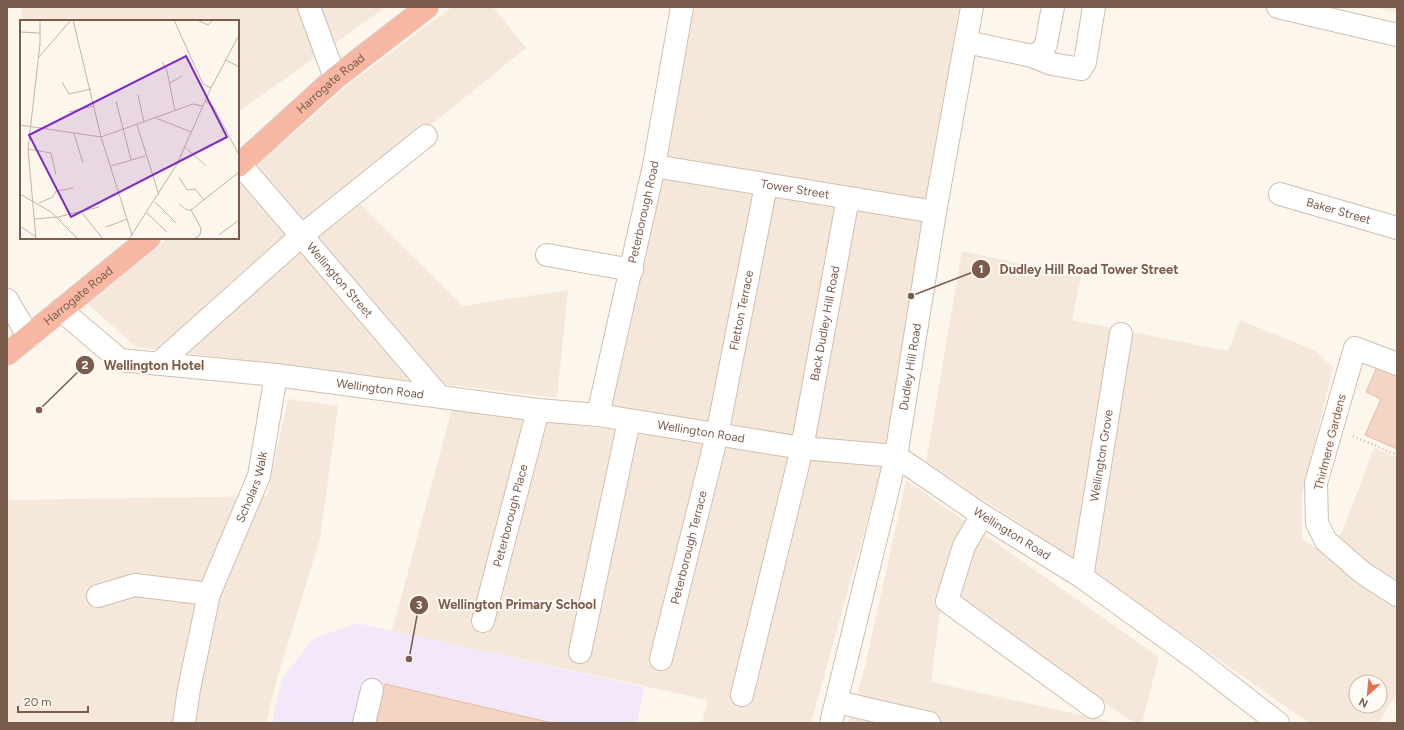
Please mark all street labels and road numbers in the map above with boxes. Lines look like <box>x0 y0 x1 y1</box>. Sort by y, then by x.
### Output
street label: Harrogate Road <box>294 51 367 116</box>
street label: Peterborough Road <box>625 160 662 265</box>
street label: Tower Street <box>760 177 831 202</box>
street label: Baker Street <box>1305 195 1373 227</box>
street label: Wellington Street <box>304 240 376 321</box>
street label: Harrogate Road <box>41 263 116 328</box>
street label: Back Dudley Hill Road <box>807 265 842 382</box>
street label: Fletton Terrace <box>727 269 756 351</box>
street label: Dudley Hill Road <box>896 322 924 412</box>
street label: Wellington Road <box>335 376 425 402</box>
street label: Thirlmere Gardens <box>1311 392 1349 491</box>
street label: Wellington Grove <box>1087 408 1116 503</box>
street label: Wellington Road <box>656 418 746 446</box>
street label: Scholars Walk <box>233 450 270 525</box>
street label: Peterborough Place <box>490 462 531 568</box>
street label: Peterborough Terrace <box>668 489 710 606</box>
street label: Wellington Road <box>971 504 1053 563</box>

